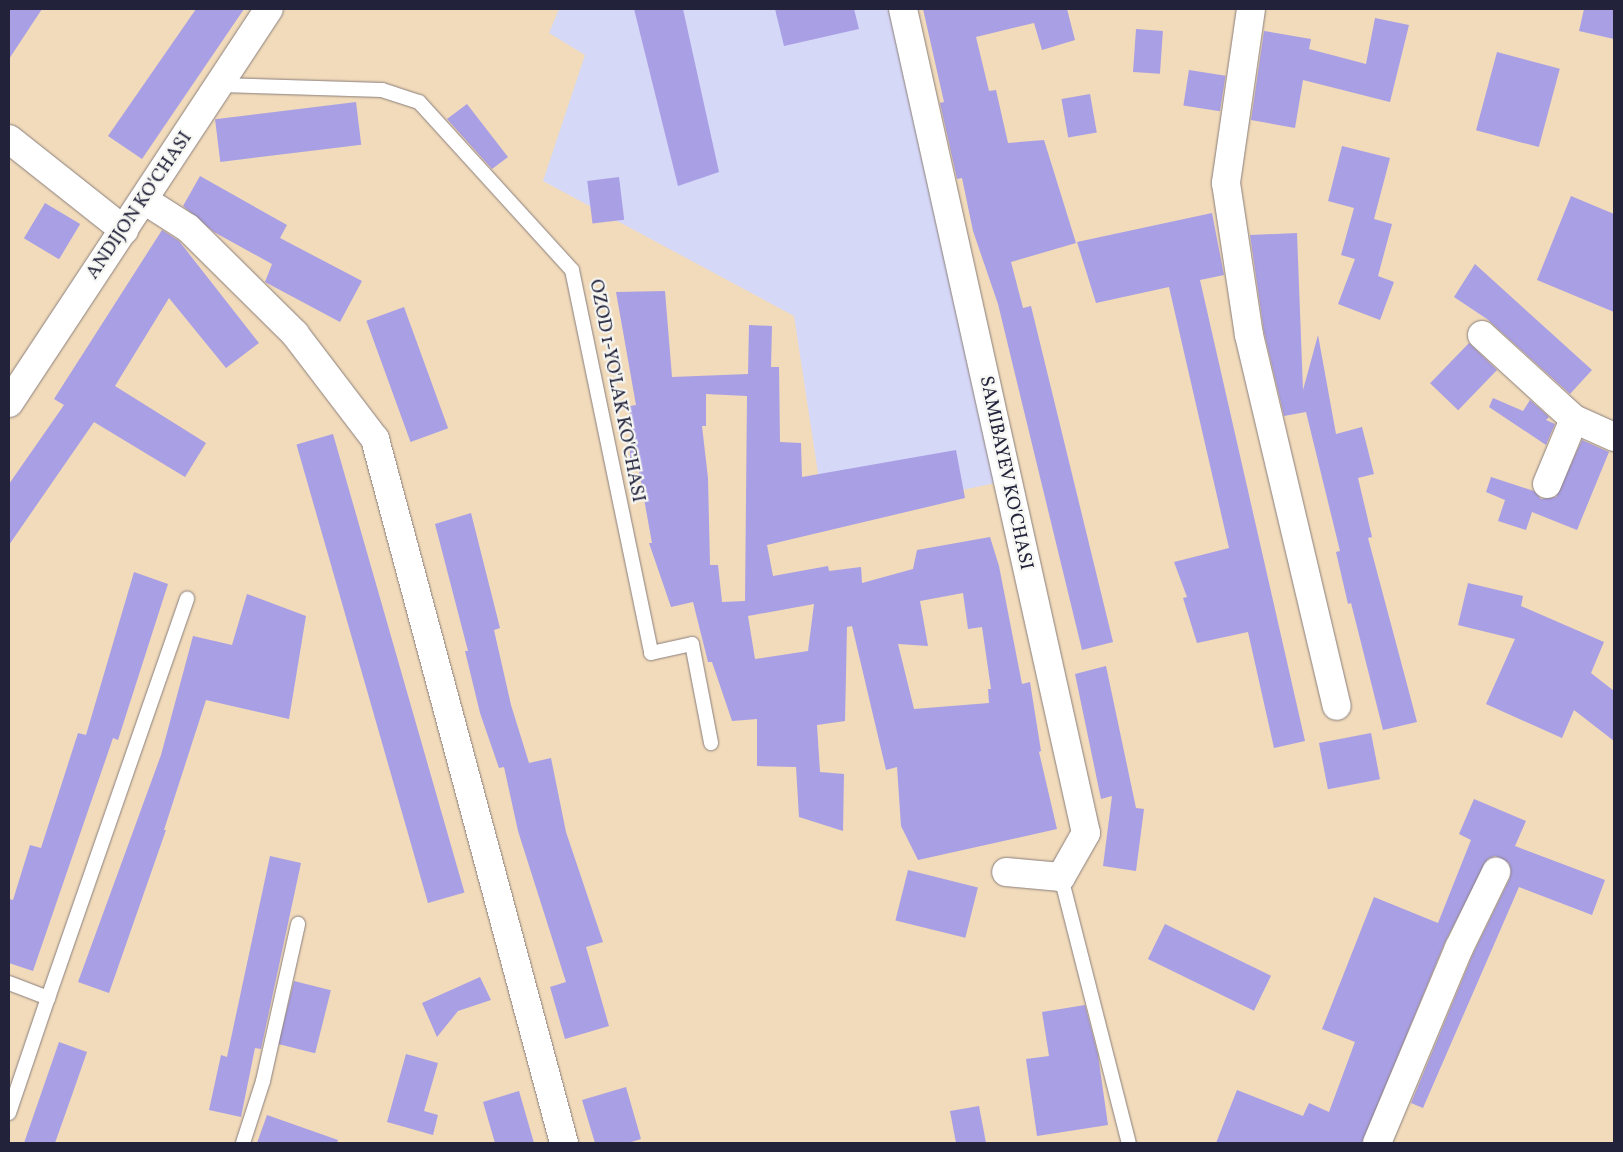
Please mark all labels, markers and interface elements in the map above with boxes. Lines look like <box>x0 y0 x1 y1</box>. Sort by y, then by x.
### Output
street label: ANDIJON KO'CHASI <box>82 128 198 284</box>
street label: OZOD 1-YO'LAK KO'CHASI <box>583 278 649 504</box>
street label: SAMIBAYEV KO'CHASI <box>973 374 1037 572</box>

